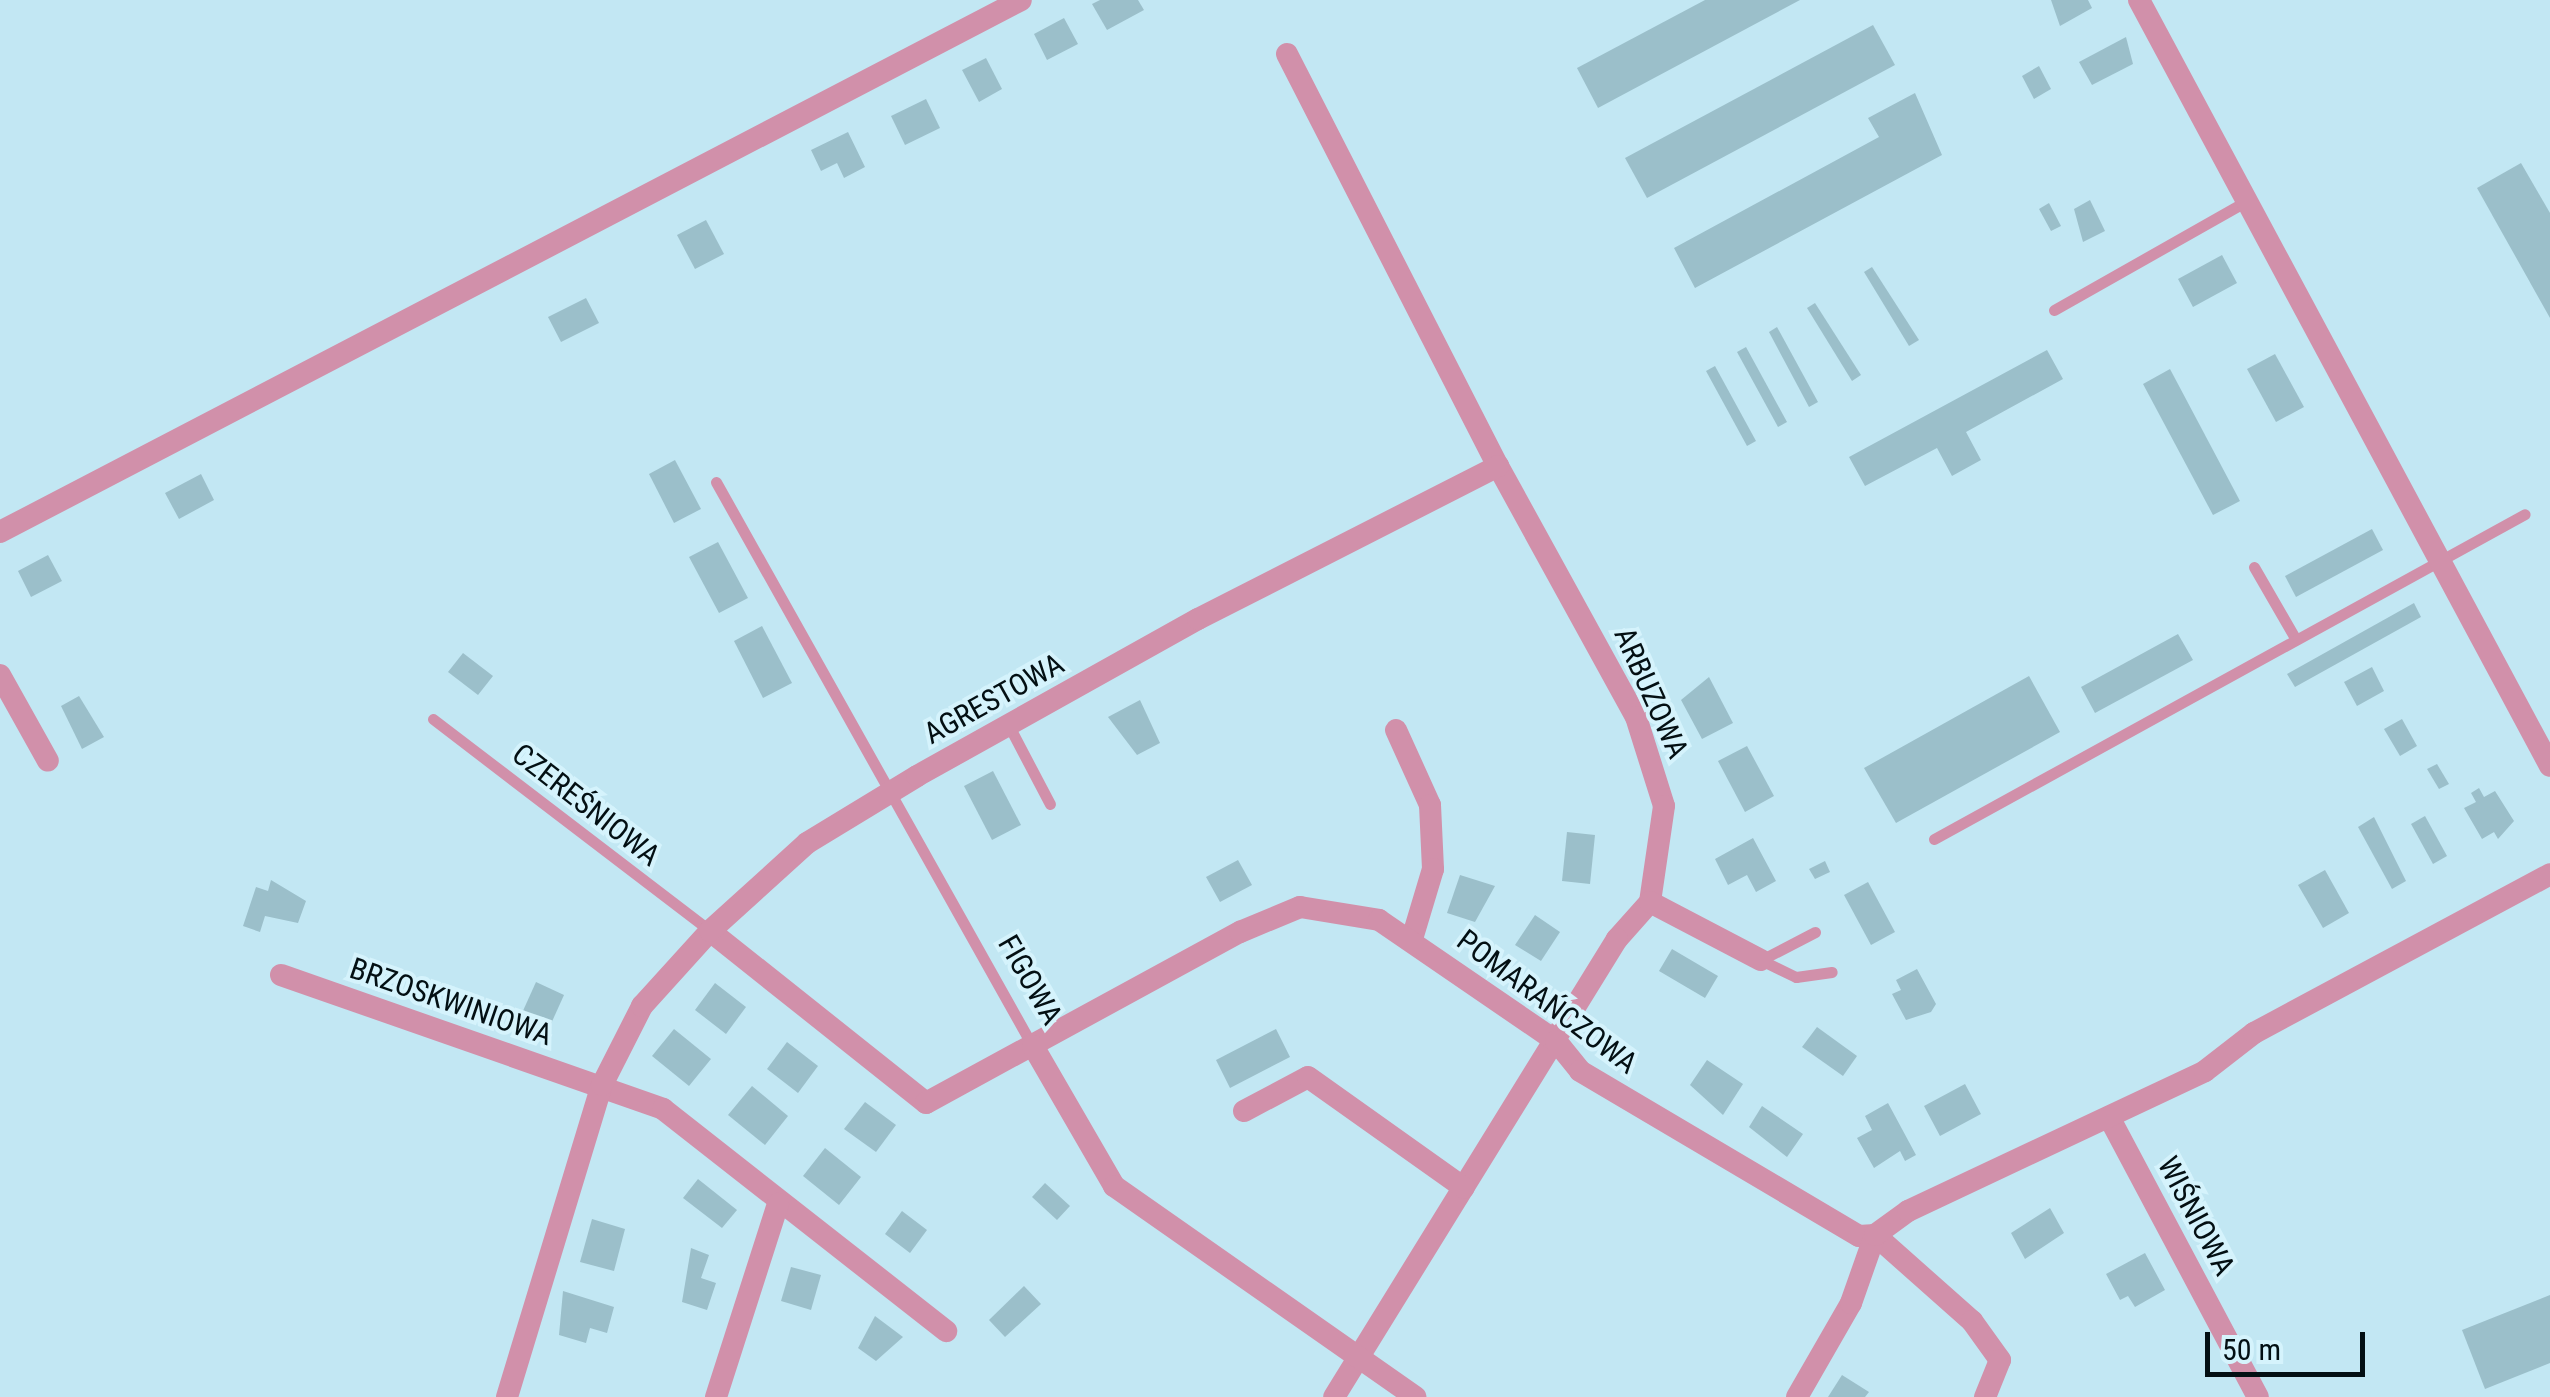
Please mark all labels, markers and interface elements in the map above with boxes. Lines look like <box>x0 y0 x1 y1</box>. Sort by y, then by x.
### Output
street label: ARBUZOWA <box>1606 622 1696 764</box>
street label: AGRESTOWA <box>918 646 1070 752</box>
street label: CZEREŚNIOWA <box>505 736 667 874</box>
street label: POMARAŃCZOWA <box>1450 922 1644 1082</box>
street label: FIGOWA <box>990 929 1070 1031</box>
street label: BRZOSKWINIOWA <box>345 951 557 1053</box>
street label: WIŚNIOWA <box>2150 1150 2242 1282</box>
scale bar <box>2210 1312 2370 1374</box>
text: 50 m <box>2222 1332 2281 1367</box>

